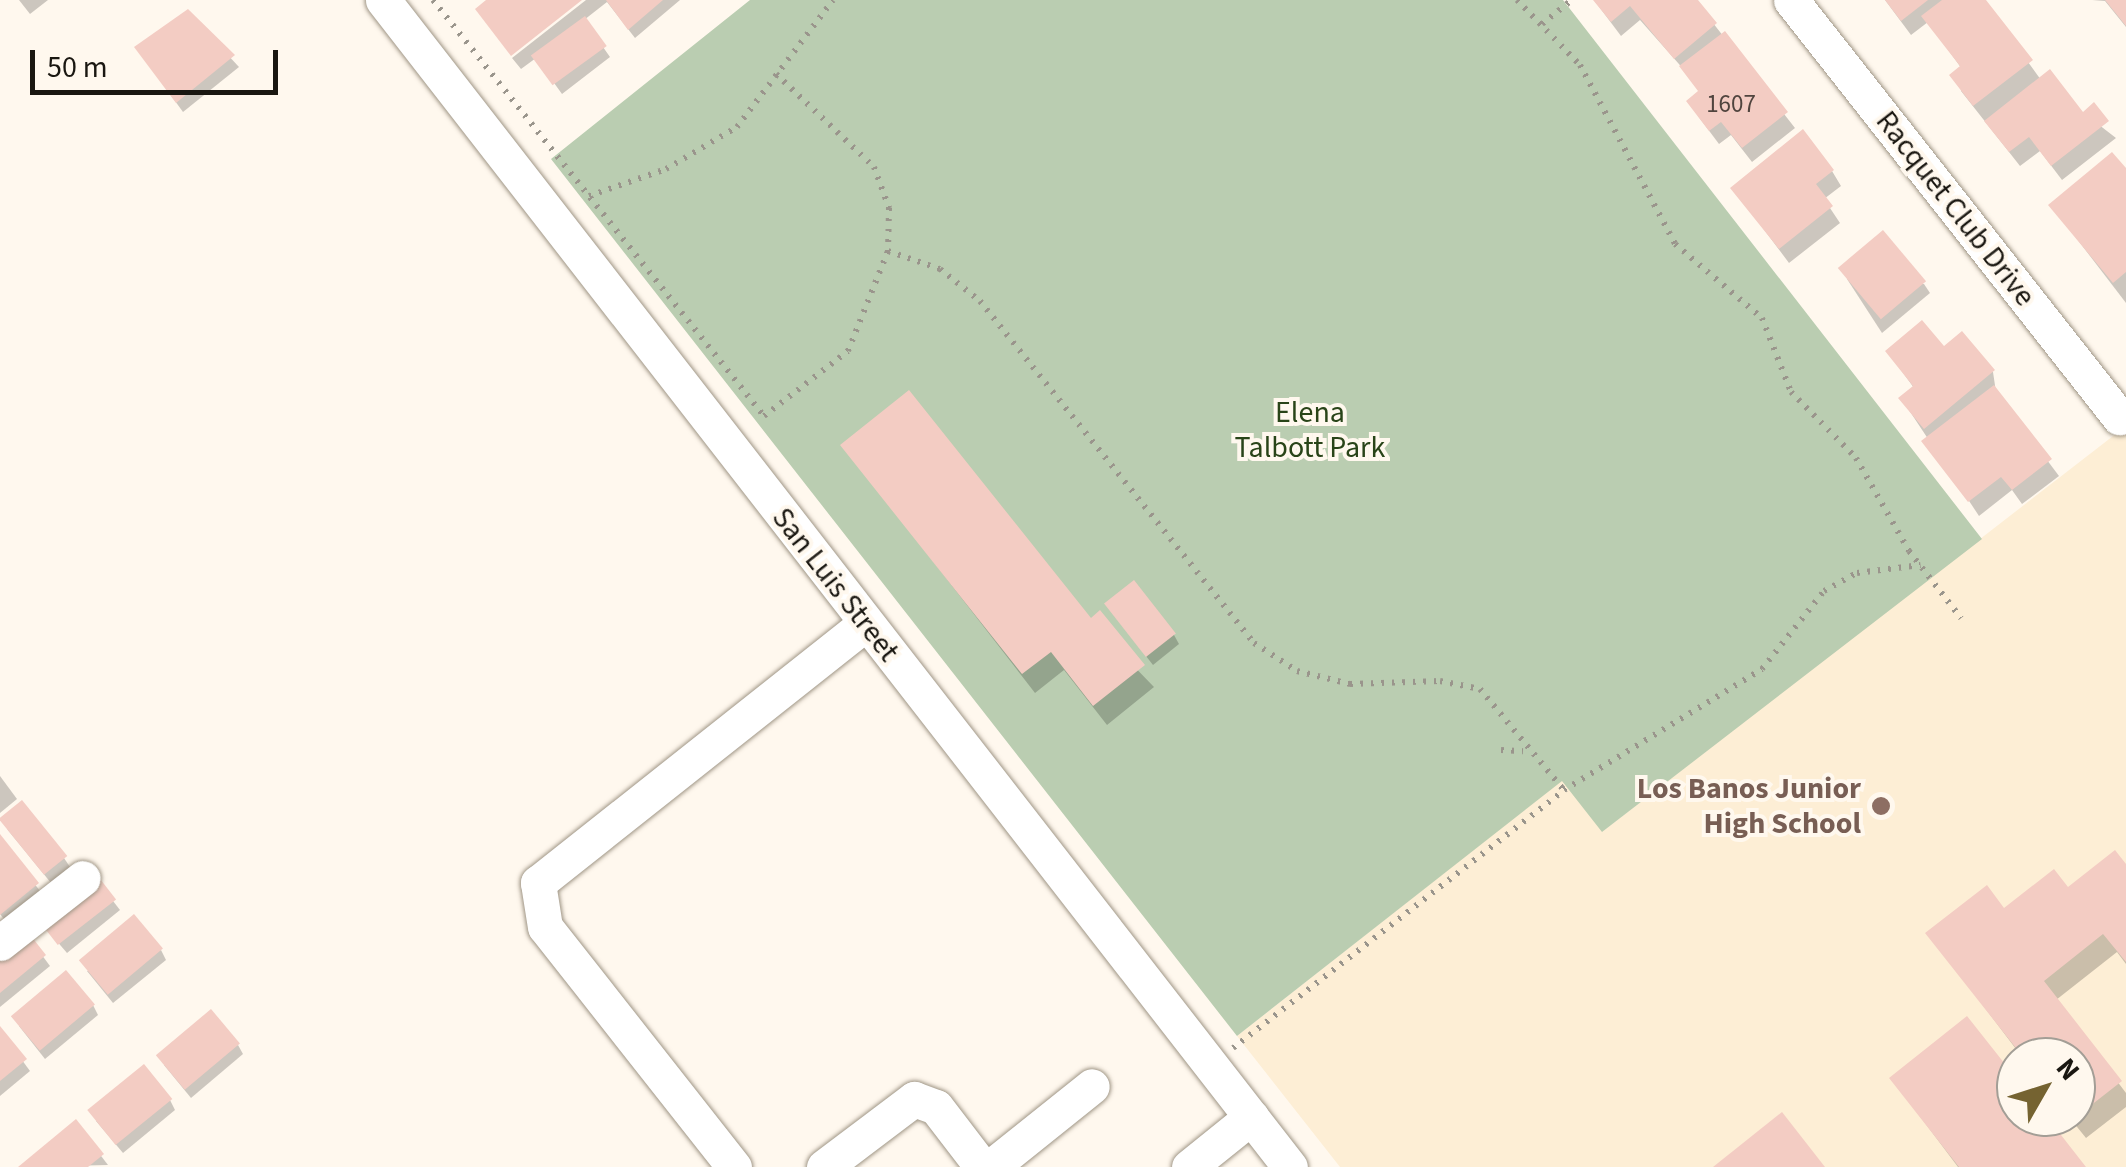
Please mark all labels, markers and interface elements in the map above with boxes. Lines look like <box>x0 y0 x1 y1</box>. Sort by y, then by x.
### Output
scale bar <box>35 30 282 92</box>
text: 50 m <box>47 46 108 89</box>
house number: 1607 <box>1706 89 1756 119</box>
street label: Racquet Club Drive <box>1868 104 2042 314</box>
park label: Elena Talbott Park <box>1235 395 1385 466</box>
street label: San Luis Street <box>764 501 906 669</box>
place label: Los Banos Junior High School <box>1637 771 1861 842</box>
marker: Los Banos Junior High School <box>1870 795 1892 817</box>
north arrow <box>1996 1037 2096 1137</box>
text: N <box>2046 1050 2089 1089</box>

